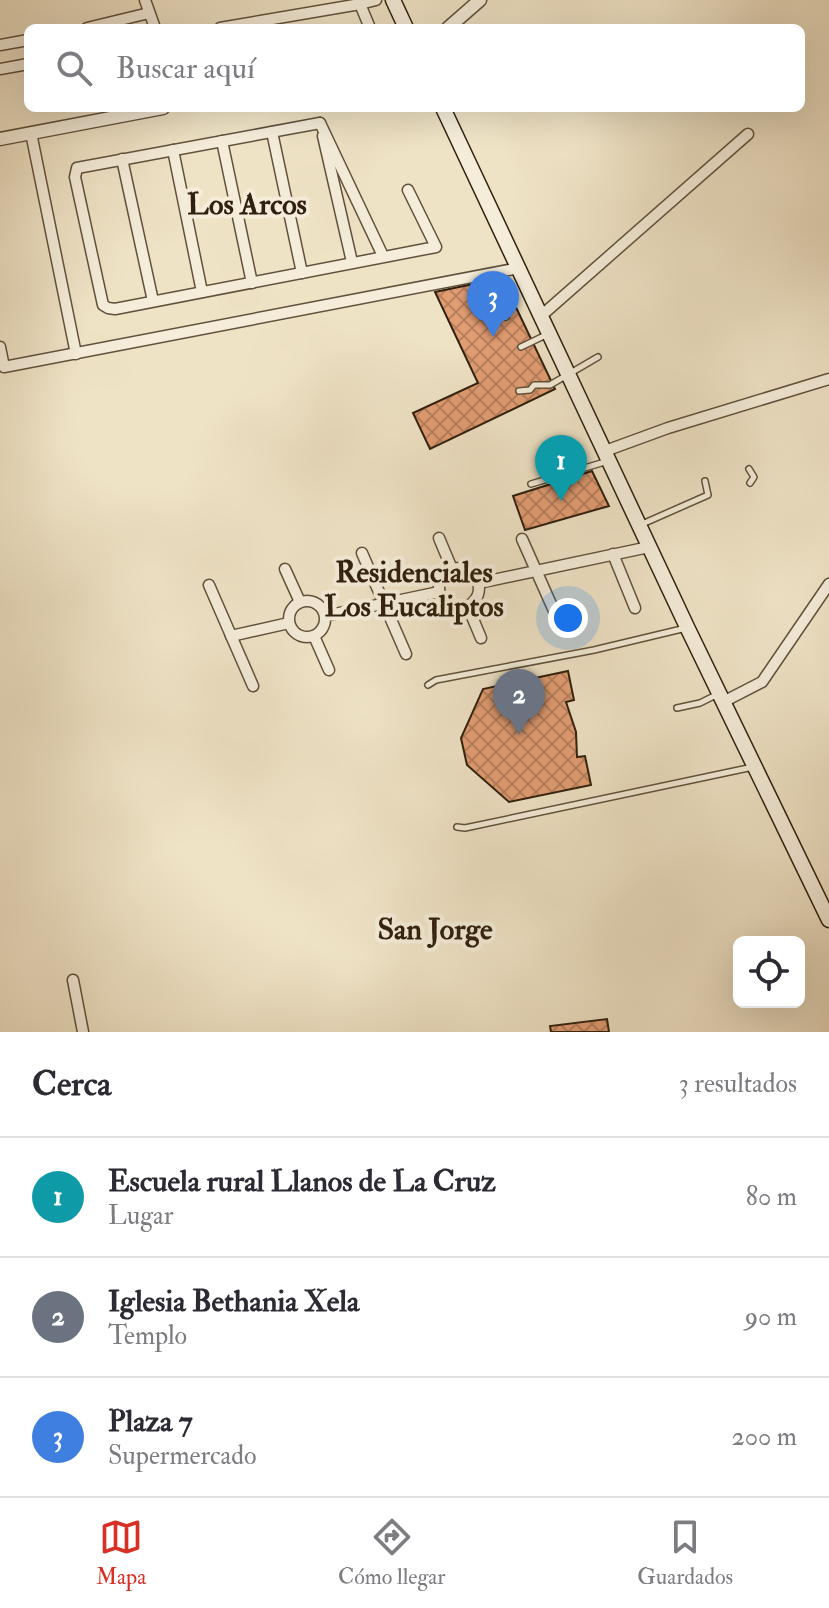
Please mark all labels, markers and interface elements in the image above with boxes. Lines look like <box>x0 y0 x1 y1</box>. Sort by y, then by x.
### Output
search box <box>24 24 805 112</box>
icon: search <box>52 46 96 90</box>
text: Buscar aquí <box>116 50 255 87</box>
district label: Los Arcos <box>187 186 307 223</box>
pin: 3 <box>467 271 519 337</box>
pin: 1 <box>535 435 587 501</box>
district label: Residenciales Los Eucaliptos <box>324 554 504 625</box>
your location <box>548 598 588 638</box>
pin: 2 <box>493 669 545 735</box>
district label: San Jorge <box>377 911 493 948</box>
map controls <box>733 936 805 1008</box>
button: locate <box>733 936 805 1008</box>
text: Cerca <box>32 1063 111 1106</box>
text: 3 resultados <box>679 1068 797 1100</box>
text: Escuela rural Llanos de La Cruz <box>108 1163 496 1200</box>
text: 1 <box>53 1181 63 1213</box>
text: 80 m <box>746 1181 797 1213</box>
text: Lugar <box>108 1200 173 1232</box>
text: Iglesia Bethania Xela <box>108 1283 359 1320</box>
text: 2 <box>51 1301 65 1333</box>
text: 90 m <box>745 1301 797 1333</box>
text: Templo <box>108 1320 187 1352</box>
text: Plaza 7 <box>108 1403 193 1440</box>
text: 3 <box>53 1421 63 1453</box>
text: 200 m <box>732 1421 797 1453</box>
text: Supermercado <box>108 1440 257 1472</box>
tab: Mapa <box>96 1515 146 1591</box>
tab: Cómo llegar <box>338 1515 445 1591</box>
tab: Guardados <box>637 1515 733 1591</box>

